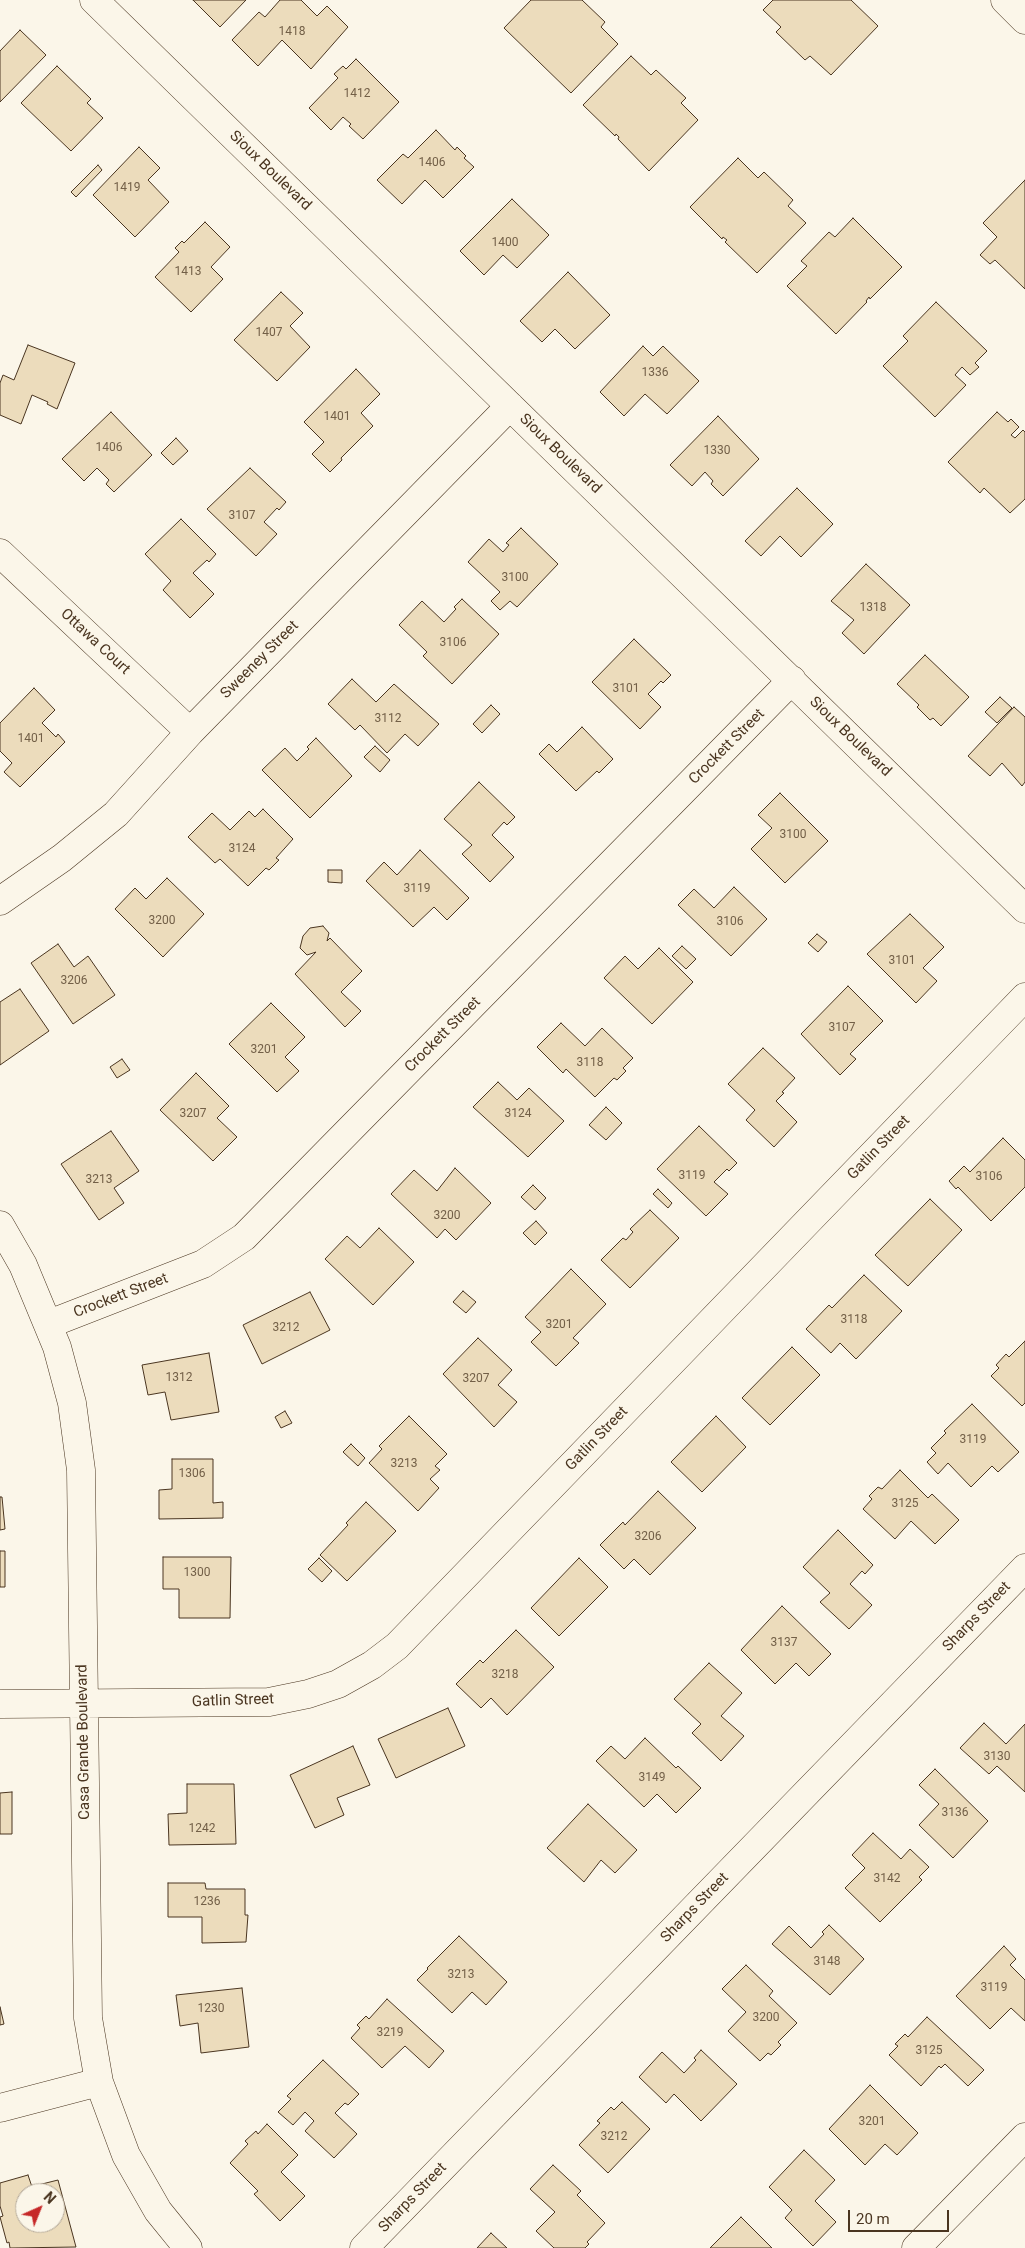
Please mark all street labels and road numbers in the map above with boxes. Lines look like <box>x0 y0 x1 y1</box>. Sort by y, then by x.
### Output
street label: Sioux Boulevard <box>225 127 315 215</box>
street label: Sioux Boulevard <box>515 410 605 498</box>
street label: Ottawa Court <box>57 605 133 679</box>
street label: Sweeney Street <box>217 617 303 703</box>
street label: Sioux Boulevard <box>805 693 895 781</box>
street label: Crockett Street <box>685 705 769 789</box>
street label: Crockett Street <box>401 993 485 1077</box>
street label: Gatlin Street <box>844 1112 914 1184</box>
street label: Crockett Street <box>71 1270 171 1322</box>
street label: Gatlin Street <box>562 1403 632 1475</box>
street label: Sharps Street <box>939 1578 1015 1656</box>
street label: Casa Grande Boulevard <box>74 1664 94 1820</box>
street label: Gatlin Street <box>192 1691 274 1711</box>
street label: Sharps Street <box>657 1869 733 1947</box>
street label: Sharps Street <box>375 2159 451 2237</box>

